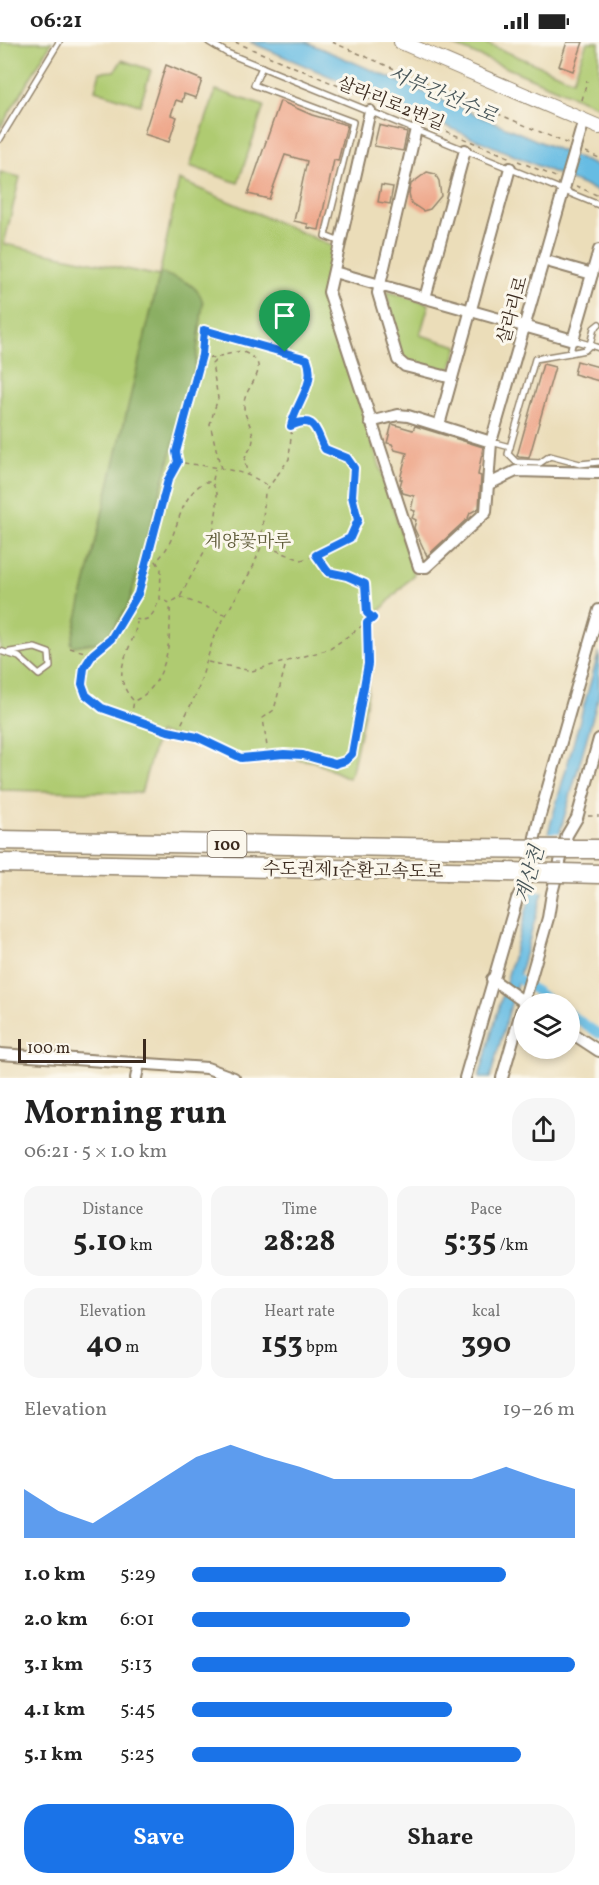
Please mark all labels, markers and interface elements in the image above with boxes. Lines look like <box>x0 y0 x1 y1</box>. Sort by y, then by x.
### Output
text: 06:21 <box>30 6 82 37</box>
water label: 서부간선수로 <box>383 60 502 132</box>
street label: 살라리로2번길 <box>333 71 448 137</box>
street label: 살라리로 <box>492 274 535 347</box>
pin <box>259 290 310 352</box>
icon: arrive <box>268 299 301 332</box>
park label: 계양꽃마루 <box>205 530 291 555</box>
road number: 100 <box>208 831 246 857</box>
water label: 계산천 <box>509 841 553 906</box>
street label: 수도권제1순환고속도로 <box>262 857 444 886</box>
map controls <box>514 993 580 1059</box>
button: layers <box>514 993 580 1059</box>
scale bar <box>18 1036 146 1064</box>
text: 100 m <box>27 1038 70 1060</box>
text: Morning run <box>24 1092 227 1138</box>
button: share <box>512 1098 575 1161</box>
text: 06:21 · 5 × 1.0 km <box>24 1138 167 1166</box>
text: Distance <box>82 1199 143 1221</box>
text: Time <box>282 1199 317 1221</box>
text: Pace <box>470 1199 502 1221</box>
text: 5.10 <box>73 1221 127 1263</box>
text: 28:28 <box>263 1221 336 1263</box>
text: 5:35 <box>444 1221 497 1263</box>
text: km <box>127 1235 153 1257</box>
text: /km <box>497 1235 528 1257</box>
text: Elevation <box>80 1301 146 1323</box>
text: Heart rate <box>264 1301 335 1323</box>
text: kcal <box>472 1301 500 1323</box>
text: 40 <box>86 1323 122 1365</box>
text: 153 <box>261 1323 303 1365</box>
text: 390 <box>461 1323 511 1365</box>
text: m <box>122 1337 140 1359</box>
text: bpm <box>303 1337 338 1359</box>
text: Elevation <box>24 1396 107 1424</box>
text: 19–26 m <box>502 1396 575 1424</box>
text: 1.0 km <box>24 1561 86 1589</box>
text: 5:29 <box>120 1561 155 1589</box>
text: 2.0 km <box>24 1606 88 1634</box>
text: 6:01 <box>120 1606 155 1634</box>
text: 3.1 km <box>24 1651 83 1679</box>
text: 5:13 <box>120 1651 152 1679</box>
text: 4.1 km <box>24 1696 85 1724</box>
text: 5:45 <box>120 1696 155 1724</box>
text: 5.1 km <box>24 1741 83 1769</box>
text: 5:25 <box>120 1741 155 1769</box>
button: Save <box>24 1804 294 1873</box>
button: Share <box>306 1804 575 1873</box>

